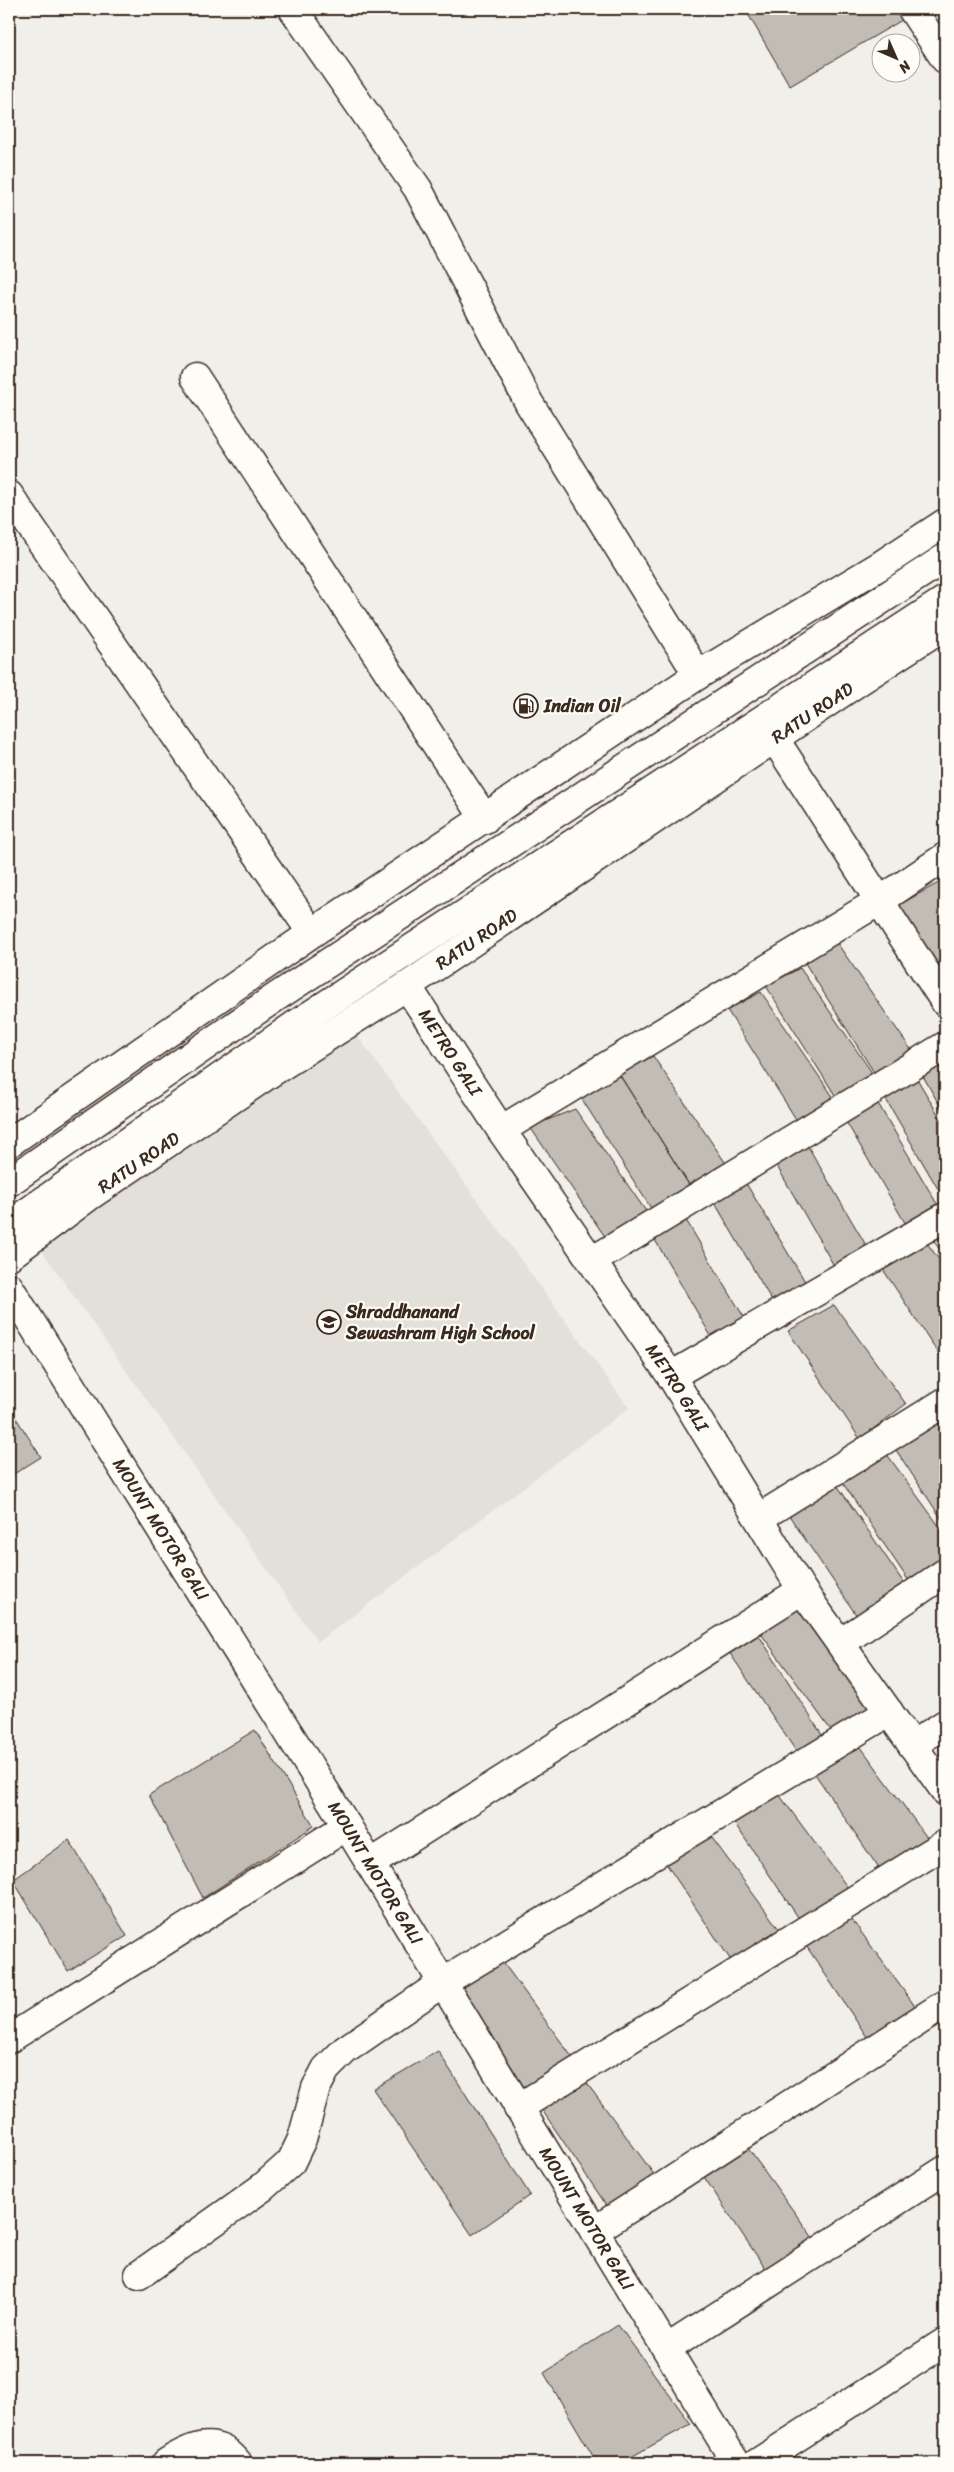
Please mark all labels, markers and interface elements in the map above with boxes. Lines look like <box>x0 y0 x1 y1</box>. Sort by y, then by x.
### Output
north arrow <box>872 32 922 82</box>
text: N <box>892 54 918 79</box>
street label: RATU ROAD <box>765 673 860 752</box>
place label: Indian Oil <box>543 690 621 722</box>
fuel station icon: Indian Oil <box>513 693 539 719</box>
street label: RATU ROAD <box>429 900 525 979</box>
street label: METRO GALI <box>410 1002 492 1104</box>
street label: RATU ROAD <box>91 1123 187 1202</box>
place label: Shraddhanand Sewashram High School <box>345 1296 536 1349</box>
school or university icon: Shraddhanand Sewashram High School <box>316 1309 342 1335</box>
street label: METRO GALI <box>637 1337 718 1440</box>
street label: MOUNT MOTOR GALI <box>104 1451 218 1608</box>
street label: MOUNT MOTOR GALI <box>319 1794 432 1952</box>
street label: MOUNT MOTOR GALI <box>530 2140 643 2297</box>

